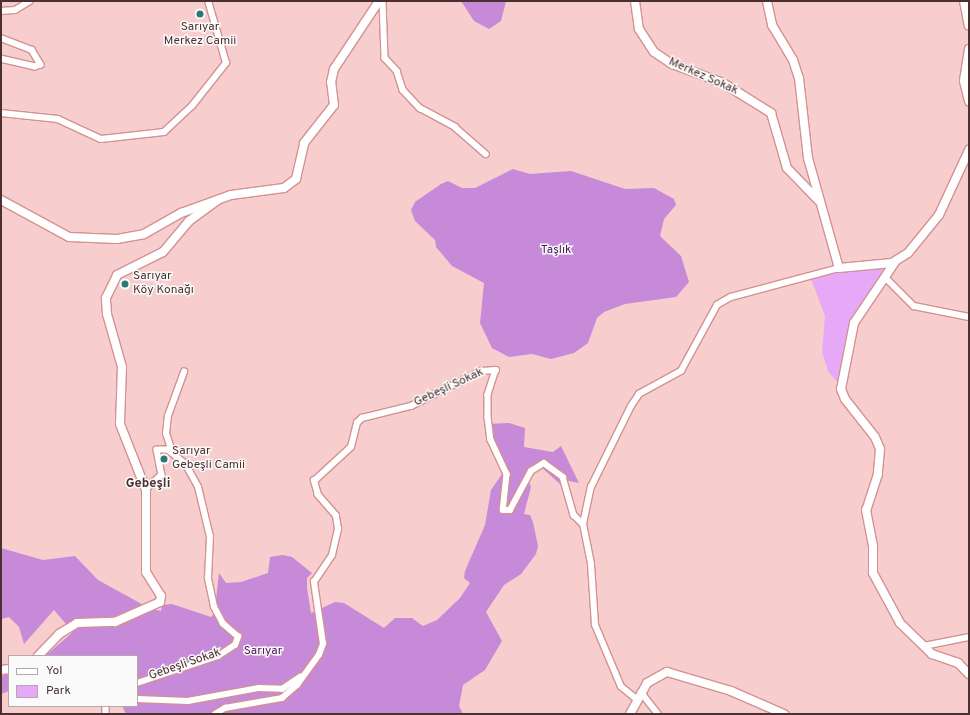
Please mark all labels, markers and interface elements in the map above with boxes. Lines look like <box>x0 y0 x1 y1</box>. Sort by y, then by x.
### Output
marker: Sarıyar Merkez Camii <box>195 9 205 19</box>
place label: Sarıyar Merkez Camii <box>164 21 236 49</box>
street label: Merkez Sokak <box>666 55 740 99</box>
park label: Taşlık <box>541 244 571 258</box>
place label: Sarıyar Köy Konağı <box>133 270 194 298</box>
marker: Sarıyar Köy Konağı <box>120 279 130 289</box>
street label: Gebeşli Sokak <box>412 366 486 410</box>
place label: Sarıyar Gebeşli Camii <box>172 445 245 473</box>
marker: Sarıyar Gebeşli Camii <box>159 454 169 464</box>
district label: Gebeşli <box>126 476 170 492</box>
park label: Sarıyar <box>244 645 282 659</box>
street label: Gebeşli Sokak <box>147 646 223 684</box>
legend <box>8 655 138 707</box>
text: Yol <box>46 663 62 679</box>
text: Park <box>46 683 71 699</box>

